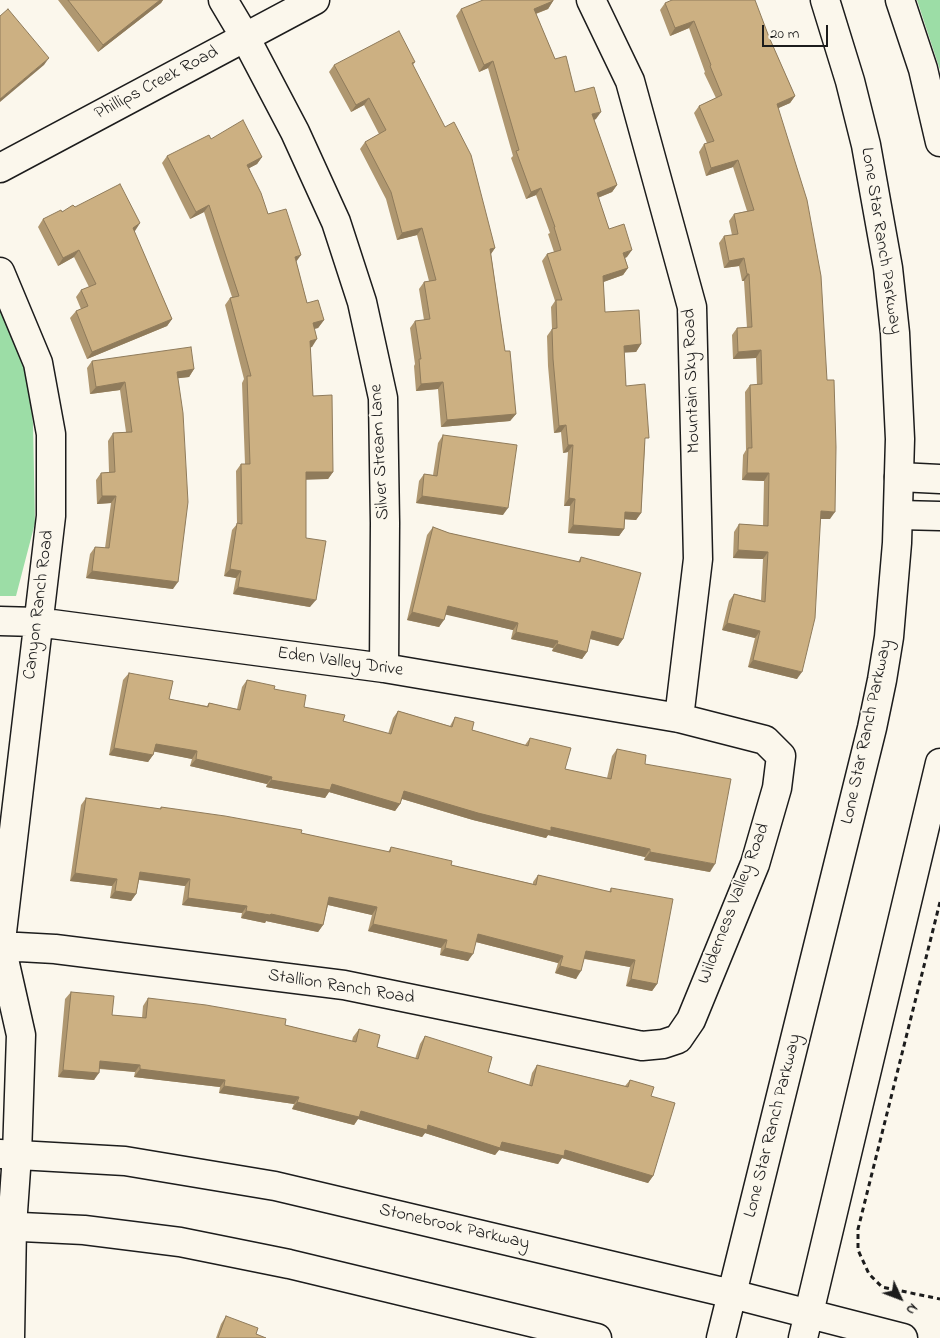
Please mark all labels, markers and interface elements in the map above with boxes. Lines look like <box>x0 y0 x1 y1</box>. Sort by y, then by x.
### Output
scale bar <box>765 15 831 47</box>
text: 20 m <box>770 23 799 45</box>
street label: Phillips Creek Road <box>91 42 223 126</box>
street label: Lone Star Ranch Parkway <box>855 146 905 336</box>
street label: Mountain Sky Road <box>680 308 706 454</box>
street label: Silver Stream Lane <box>367 383 395 521</box>
street label: Canyon Ranch Road <box>20 529 60 681</box>
street label: Lone Star Ranch Parkway <box>838 638 898 826</box>
street label: Eden Valley Drive <box>276 643 404 683</box>
street label: Wilderness Valley Road <box>694 821 776 987</box>
street label: Stallion Ranch Road <box>266 966 416 1010</box>
street label: Lone Star Ranch Parkway <box>741 1032 807 1220</box>
street label: Stonebrook Parkway <box>377 1200 531 1256</box>
north arrow <box>875 1273 925 1323</box>
text: N <box>900 1298 922 1319</box>

